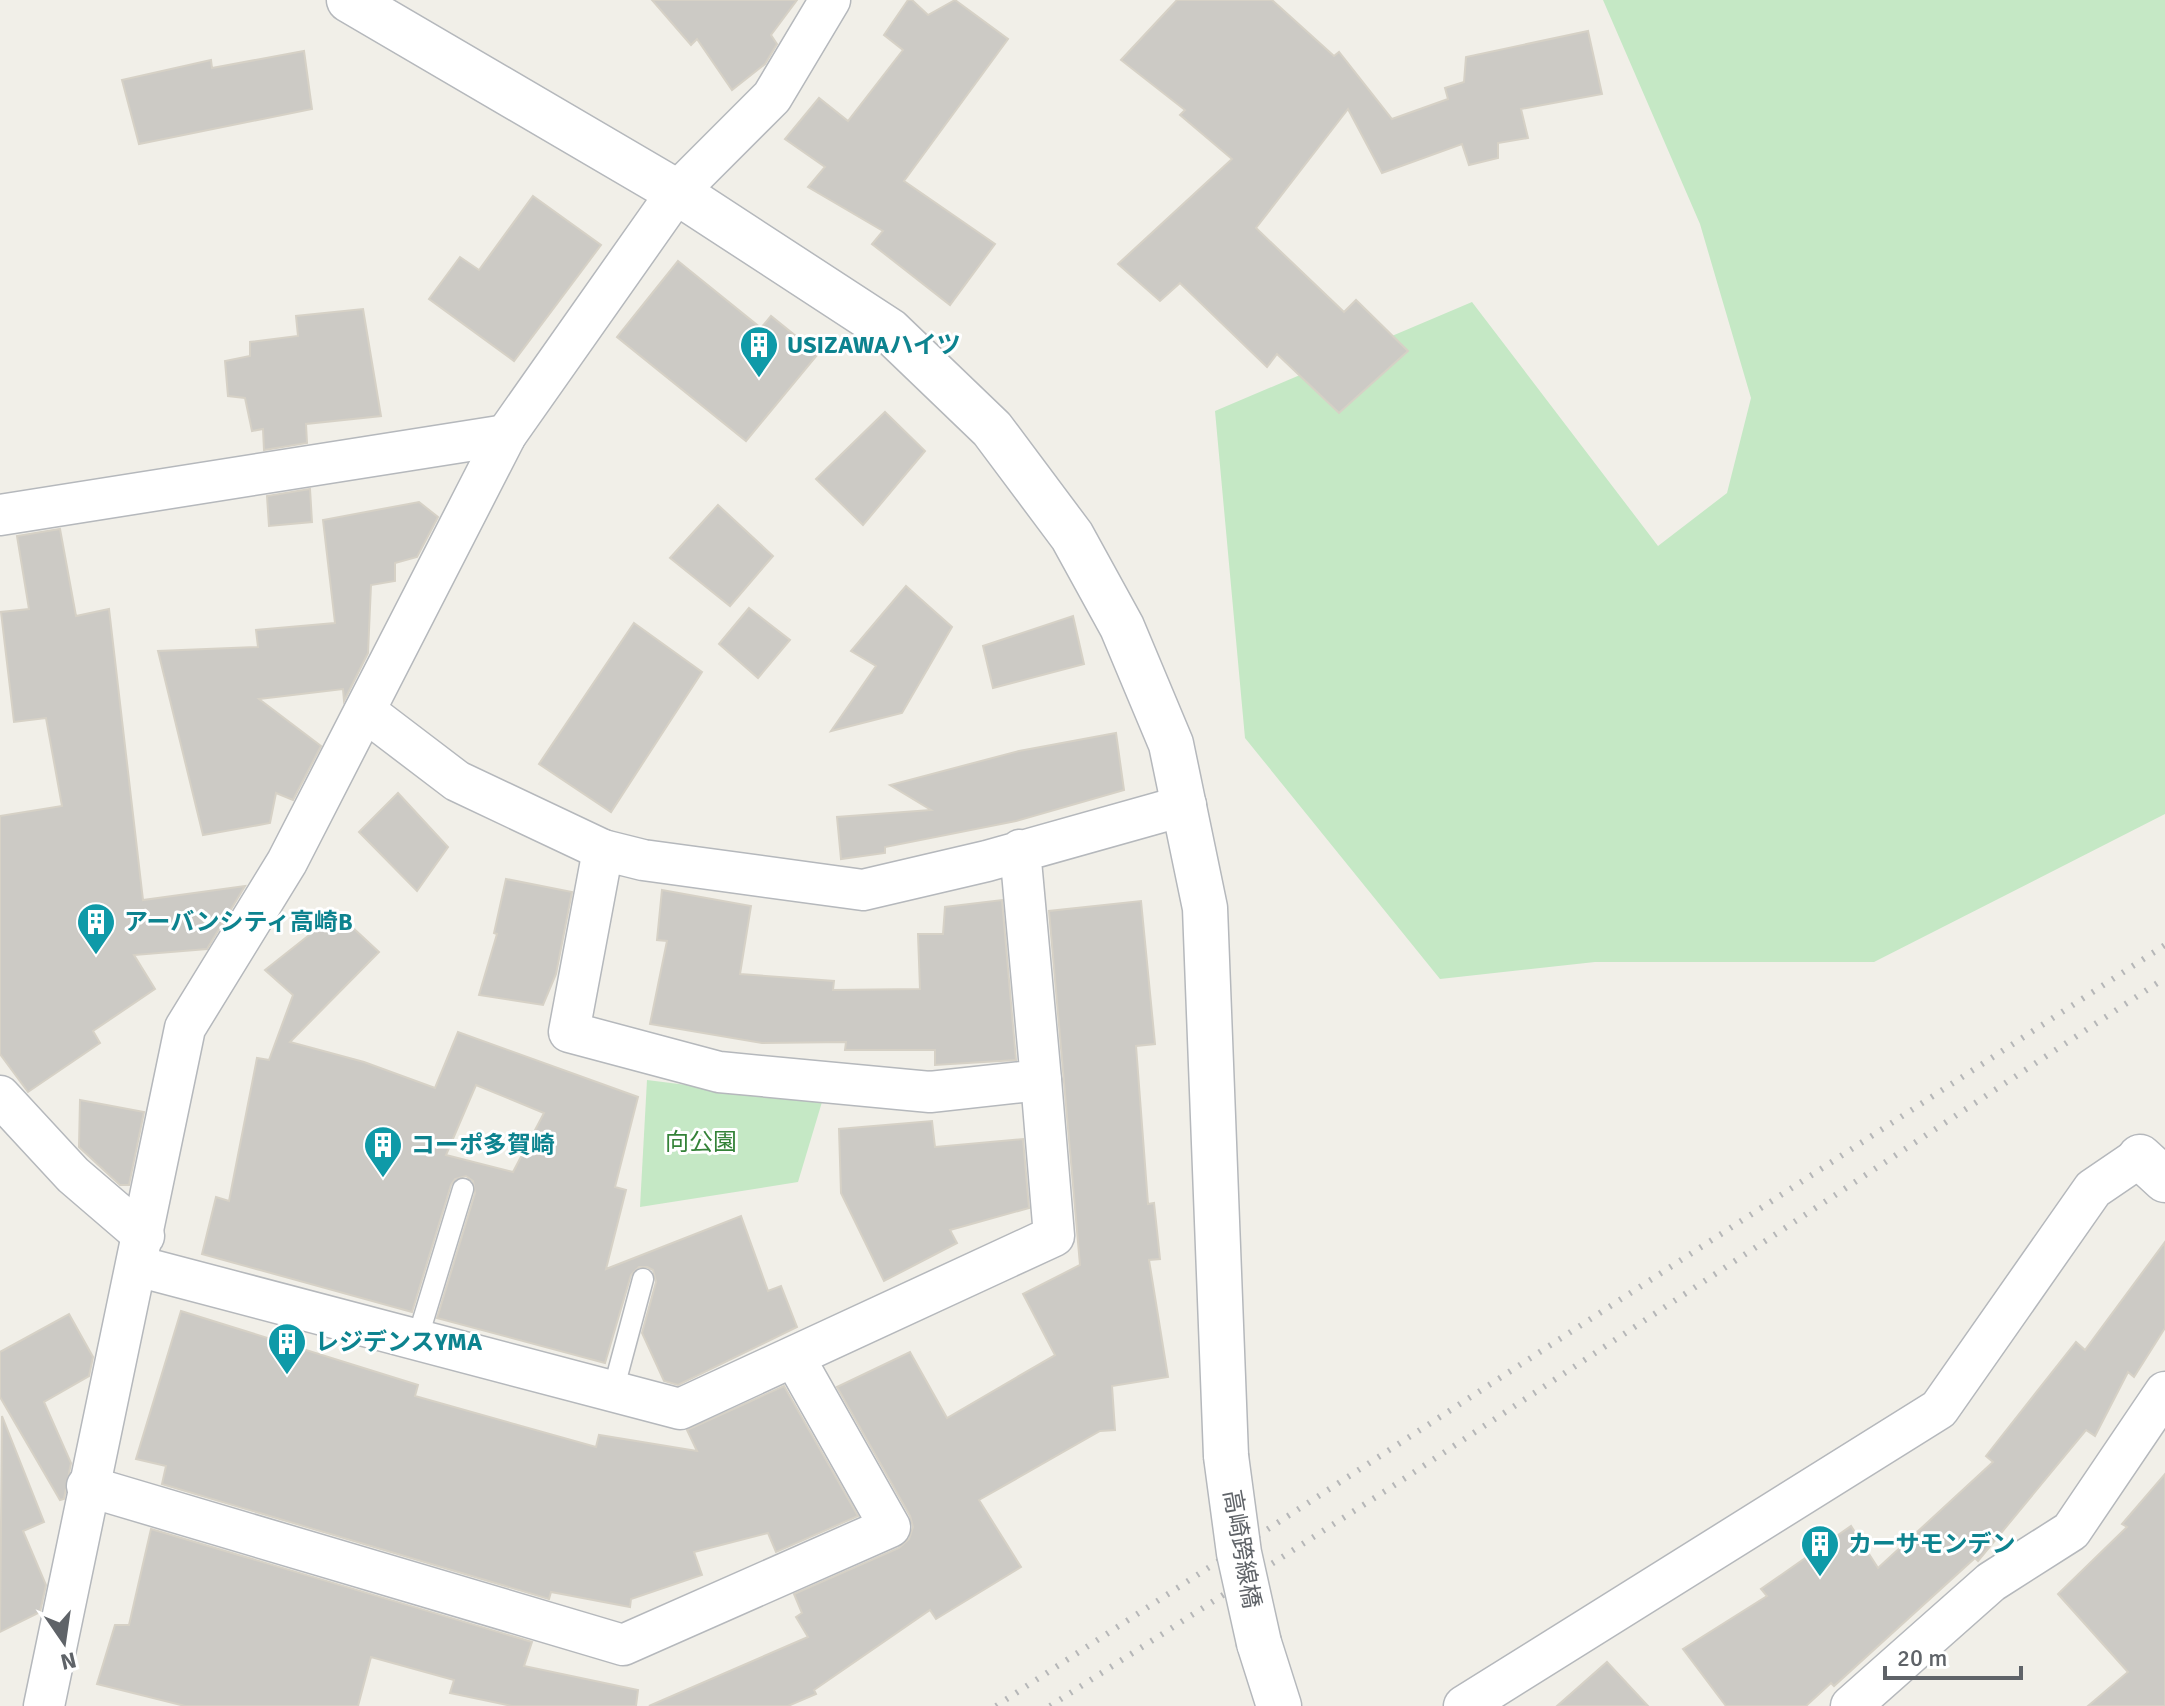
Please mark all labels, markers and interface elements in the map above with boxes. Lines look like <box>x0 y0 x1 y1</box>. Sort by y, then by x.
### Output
building icon: USIZAWAハイツ <box>738 324 780 379</box>
place label: USIZAWAハイツ <box>787 330 961 360</box>
building icon: アーバンシティ高崎B <box>75 901 117 956</box>
place label: アーバンシティ高崎B <box>124 907 353 937</box>
building icon: コーポ多賀崎 <box>362 1124 404 1179</box>
park label: 向公園 <box>665 1127 737 1157</box>
place label: コーポ多賀崎 <box>411 1130 555 1160</box>
building icon: レジデンスYMA <box>266 1321 308 1376</box>
place label: レジデンスYMA <box>315 1327 483 1357</box>
street label: 高崎跨線橋 <box>1217 1487 1267 1611</box>
building icon: カーサモンデン <box>1799 1523 1841 1578</box>
place label: カーサモンデン <box>1848 1529 2016 1559</box>
north arrow <box>24 1602 104 1682</box>
scale bar <box>1885 1630 2021 1680</box>
text: 20 m <box>1897 1643 1947 1673</box>
text: N <box>58 1646 79 1676</box>

